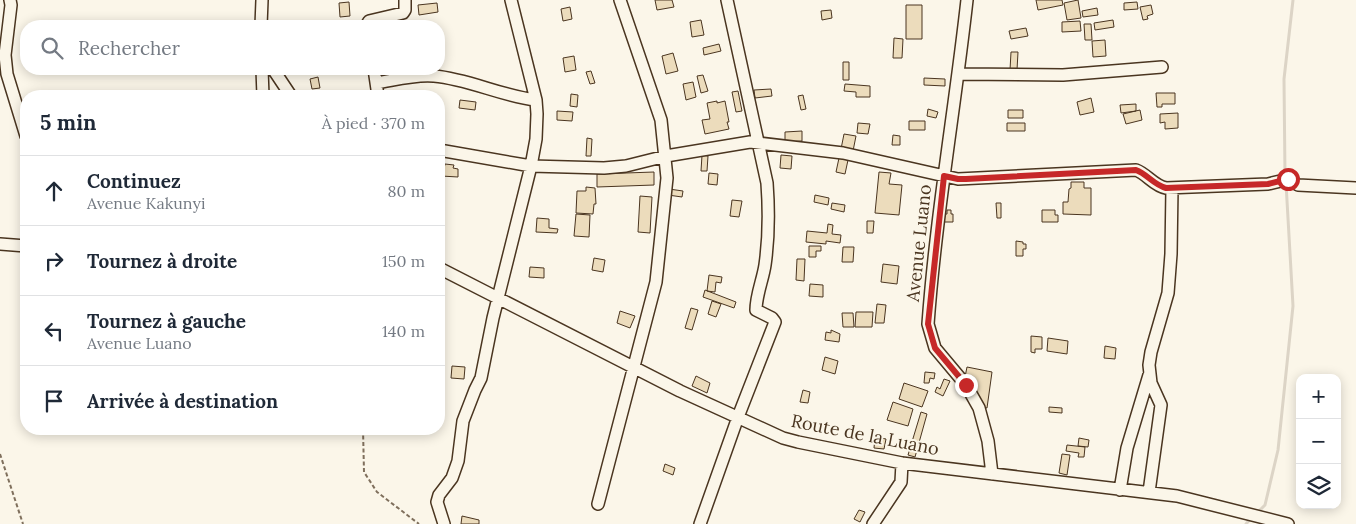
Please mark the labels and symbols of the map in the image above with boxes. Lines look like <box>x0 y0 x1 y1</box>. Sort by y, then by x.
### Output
route start <box>1277 168 1300 191</box>
street label: Avenue Luano <box>901 183 936 304</box>
route end <box>955 374 978 397</box>
street label: Route de la Luano <box>789 409 941 460</box>

